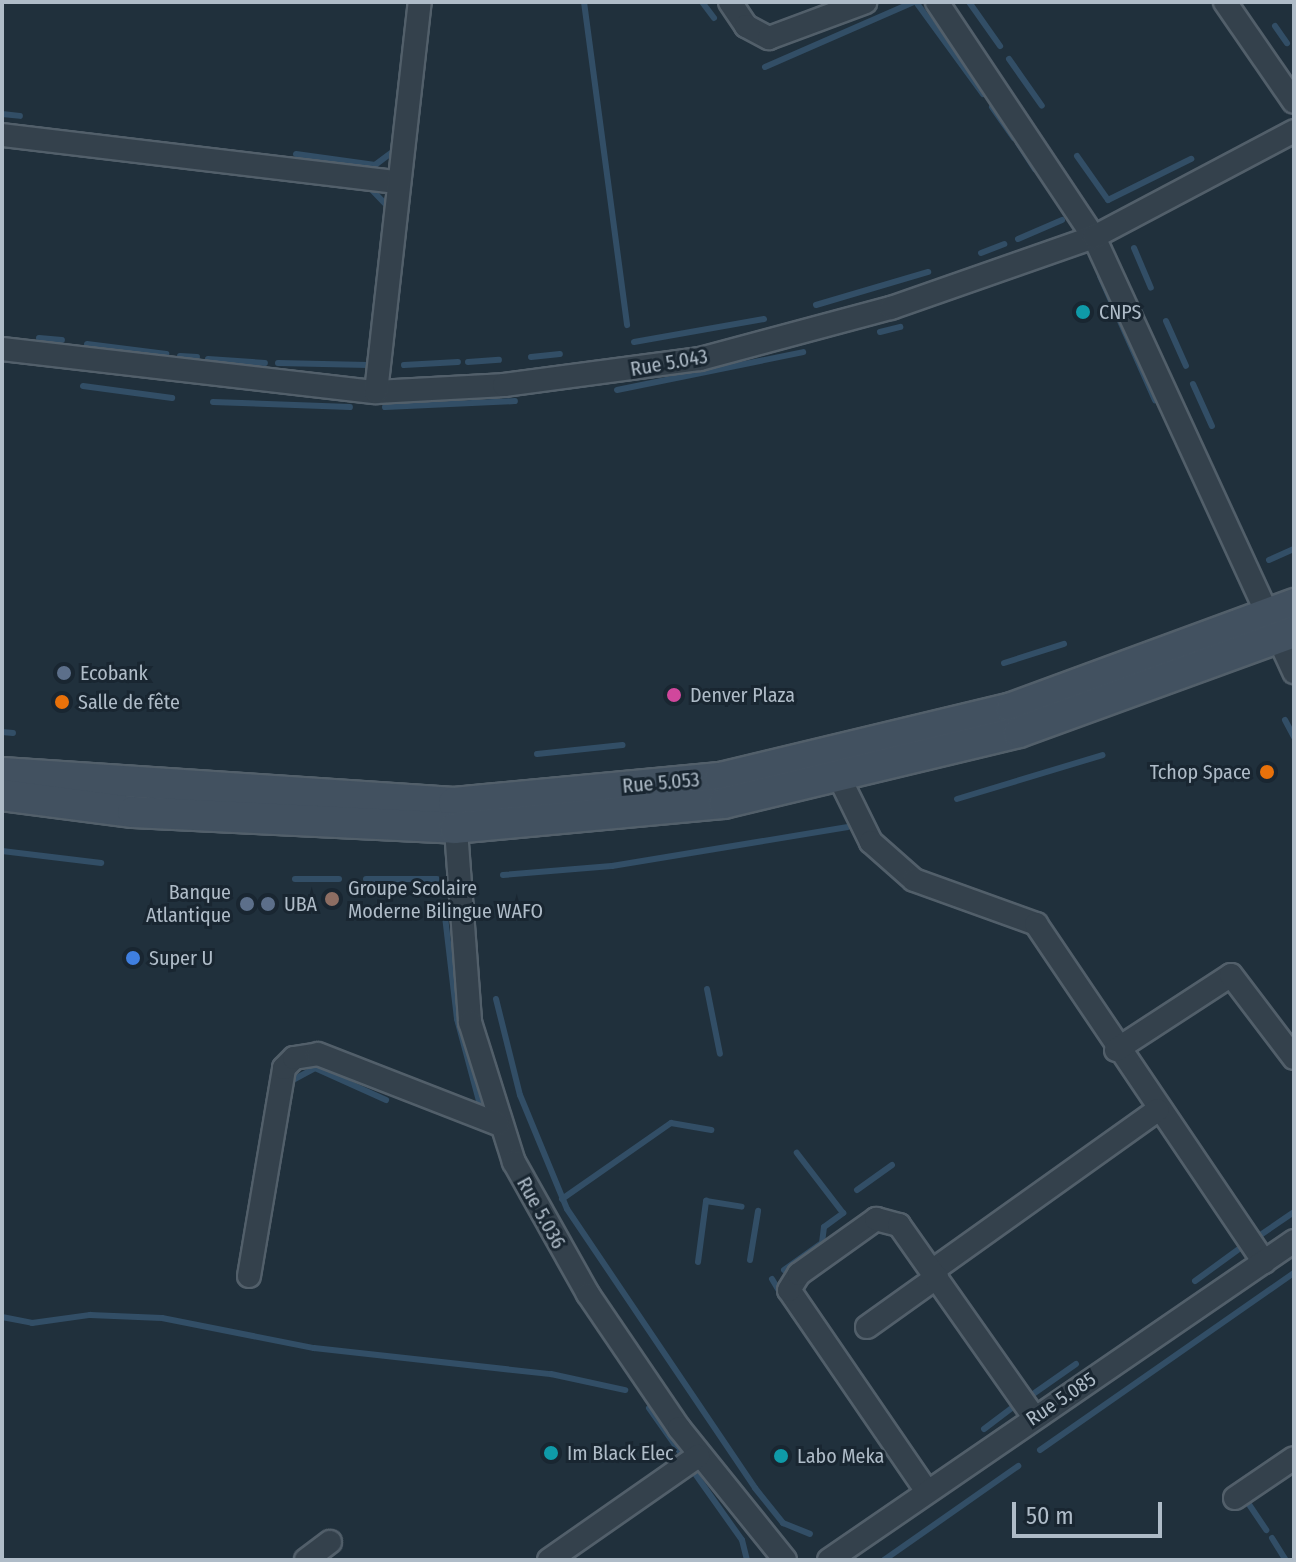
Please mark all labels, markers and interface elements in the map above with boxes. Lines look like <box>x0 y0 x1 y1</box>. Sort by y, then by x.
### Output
place label: CNPS <box>1099 300 1141 324</box>
marker: CNPS <box>1074 303 1092 321</box>
street label: Rue 5.043 <box>629 344 709 382</box>
place label: Ecobank <box>80 661 148 685</box>
marker: Ecobank <box>55 664 73 682</box>
place label: Denver Plaza <box>690 683 795 707</box>
marker: Denver Plaza <box>665 686 683 704</box>
place label: Salle de fête <box>78 690 180 714</box>
marker: Salle de fête <box>53 693 71 711</box>
place label: Tchop Space <box>1150 760 1251 784</box>
marker: Tchop Space <box>1258 763 1276 781</box>
street label: Rue 5.053 <box>621 768 701 798</box>
place label: Groupe Scolaire Moderne Bilingue WAFO <box>348 876 543 923</box>
place label: Banque Atlantique <box>146 880 231 927</box>
marker: Groupe Scolaire Moderne Bilingue WAFO <box>323 890 341 908</box>
place label: UBA <box>284 892 317 916</box>
marker: Banque Atlantique <box>238 895 256 913</box>
marker: UBA <box>259 895 277 913</box>
place label: Super U <box>149 946 213 970</box>
marker: Super U <box>124 949 142 967</box>
street label: Rue 5.036 <box>512 1173 570 1253</box>
street label: Rue 5.085 <box>1022 1367 1100 1431</box>
place label: Im Black Elec <box>567 1441 674 1465</box>
marker: Im Black Elec <box>542 1444 560 1462</box>
place label: Labo Meka <box>797 1444 884 1468</box>
marker: Labo Meka <box>772 1447 790 1465</box>
scale bar <box>1016 1486 1166 1536</box>
text: 50 m <box>1026 1502 1074 1530</box>

